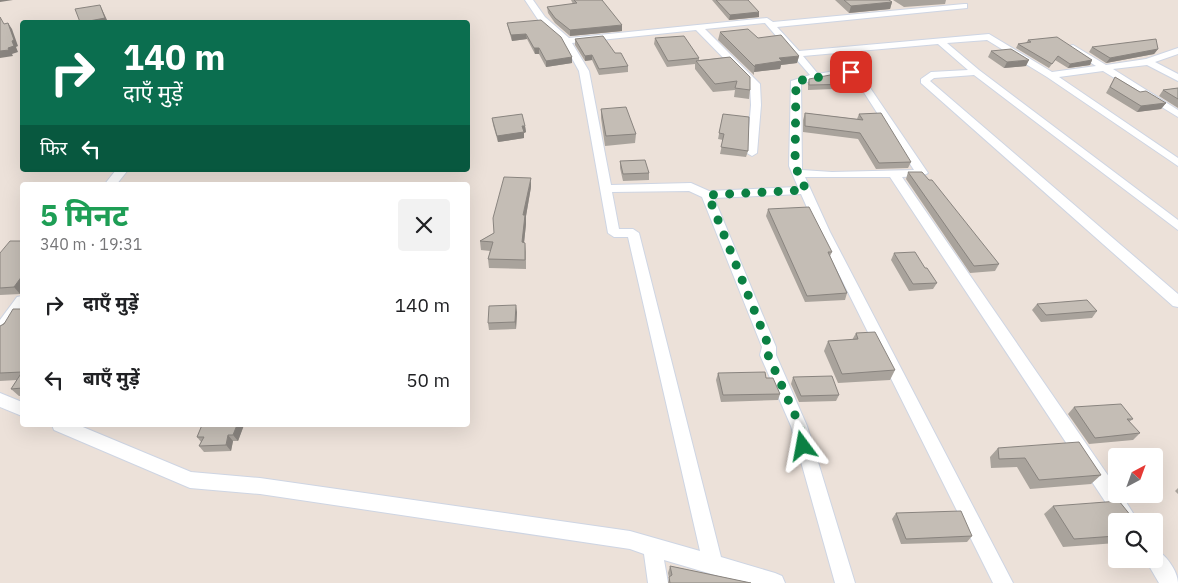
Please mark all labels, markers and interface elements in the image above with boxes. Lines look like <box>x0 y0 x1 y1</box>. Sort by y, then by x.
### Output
text: 140 m <box>123 34 226 80</box>
icon: right <box>40 40 105 105</box>
pin <box>830 51 872 93</box>
icon: arrive <box>837 58 865 86</box>
text: दाएँ मुड़ें <box>123 78 183 107</box>
icon: left <box>77 135 105 163</box>
text: फिर <box>40 136 67 160</box>
text: 5 मिनट <box>40 195 128 234</box>
button: close <box>398 199 450 251</box>
text: 340 m · 19:31 <box>40 234 142 254</box>
icon: right <box>40 291 68 319</box>
text: दाएँ मुड़ें <box>83 291 139 315</box>
text: 140 m <box>395 293 450 317</box>
icon: left <box>40 366 68 394</box>
text: बाएँ मुड़ें <box>83 366 140 390</box>
text: 50 m <box>406 368 450 392</box>
position arrow <box>776 419 828 471</box>
north arrow <box>1108 448 1162 502</box>
map controls <box>1108 448 1163 568</box>
button: search <box>1108 513 1163 568</box>

